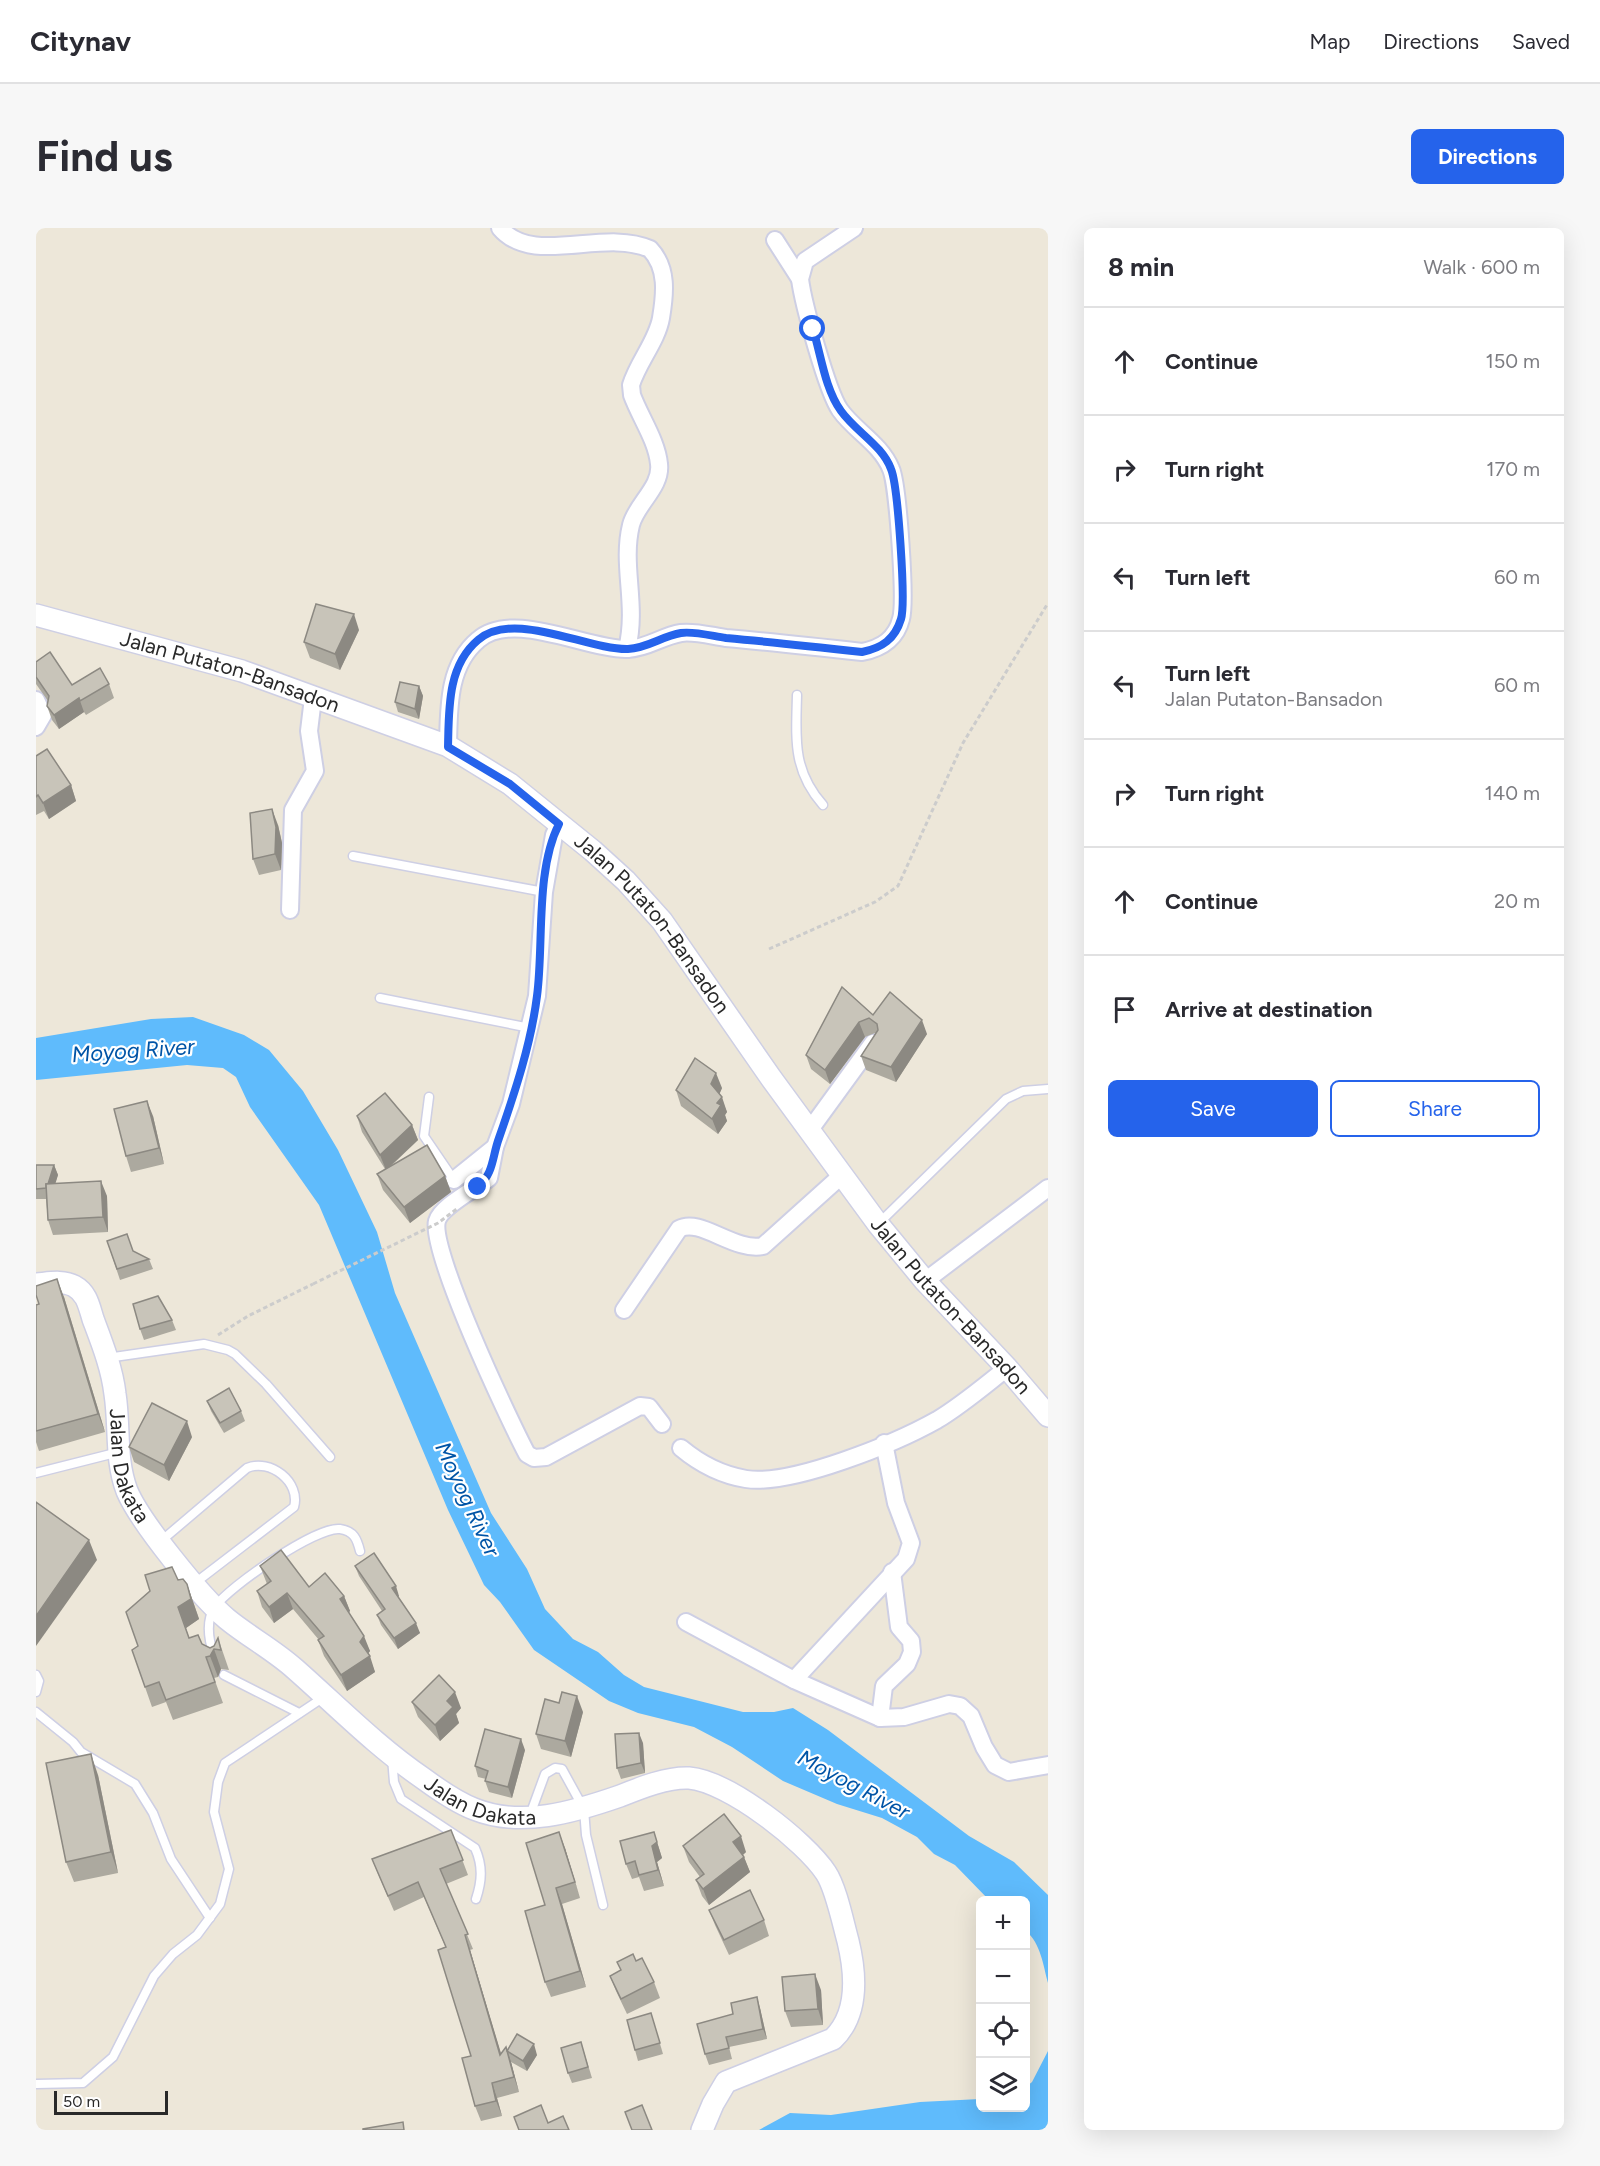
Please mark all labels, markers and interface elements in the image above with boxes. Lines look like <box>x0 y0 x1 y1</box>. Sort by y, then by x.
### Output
text: Citynav <box>30 24 131 58</box>
text: Map <box>1309 29 1350 54</box>
text: Directions <box>1383 29 1479 54</box>
text: Saved <box>1512 29 1570 54</box>
button: Directions <box>1411 129 1564 184</box>
text: Find us <box>36 131 173 182</box>
text: 8 min <box>1108 251 1174 283</box>
text: Walk · 600 m <box>1423 255 1540 279</box>
route start <box>799 315 825 341</box>
icon: ahead <box>1108 345 1141 378</box>
text: Continue <box>1165 348 1258 375</box>
text: 150 m <box>1485 349 1540 373</box>
icon: right <box>1108 453 1141 486</box>
text: Turn right <box>1165 456 1264 483</box>
text: 170 m <box>1486 457 1540 481</box>
icon: left <box>1108 561 1141 594</box>
text: Turn left <box>1165 564 1251 591</box>
text: 60 m <box>1494 565 1540 589</box>
street label: Jalan Putaton-Bansadon <box>117 625 343 717</box>
text: Turn left <box>1165 660 1251 687</box>
icon: left <box>1108 669 1141 702</box>
text: 60 m <box>1494 673 1540 697</box>
text: Jalan Putaton-Bansadon <box>1165 687 1383 711</box>
icon: right <box>1108 777 1141 810</box>
text: Turn right <box>1165 780 1264 807</box>
text: 140 m <box>1485 781 1540 805</box>
street label: Jalan Putaton-Bansadon <box>570 828 735 1018</box>
icon: ahead <box>1108 885 1141 918</box>
text: Continue <box>1165 888 1258 915</box>
text: 20 m <box>1494 889 1540 913</box>
icon: arrive <box>1108 993 1141 1026</box>
text: Arrive at destination <box>1165 996 1373 1023</box>
water label: Moyog River <box>71 1033 197 1068</box>
button: Save <box>1108 1080 1318 1137</box>
button: Share <box>1330 1080 1540 1137</box>
route end <box>464 1173 490 1199</box>
street label: Jalan Putaton-Bansadon <box>866 1212 1037 1399</box>
street label: Jalan Dakata <box>105 1408 155 1528</box>
water label: Moyog River <box>429 1438 506 1562</box>
water label: Moyog River <box>793 1744 916 1826</box>
street label: Jalan Dakata <box>420 1770 537 1830</box>
map controls <box>976 1896 1030 2112</box>
button: + <box>976 1896 1030 1950</box>
button: − <box>976 1950 1030 2004</box>
button: locate <box>976 2004 1030 2058</box>
button: layers <box>976 2058 1030 2112</box>
scale bar <box>54 2088 168 2116</box>
text: 50 m <box>63 2092 100 2111</box>

